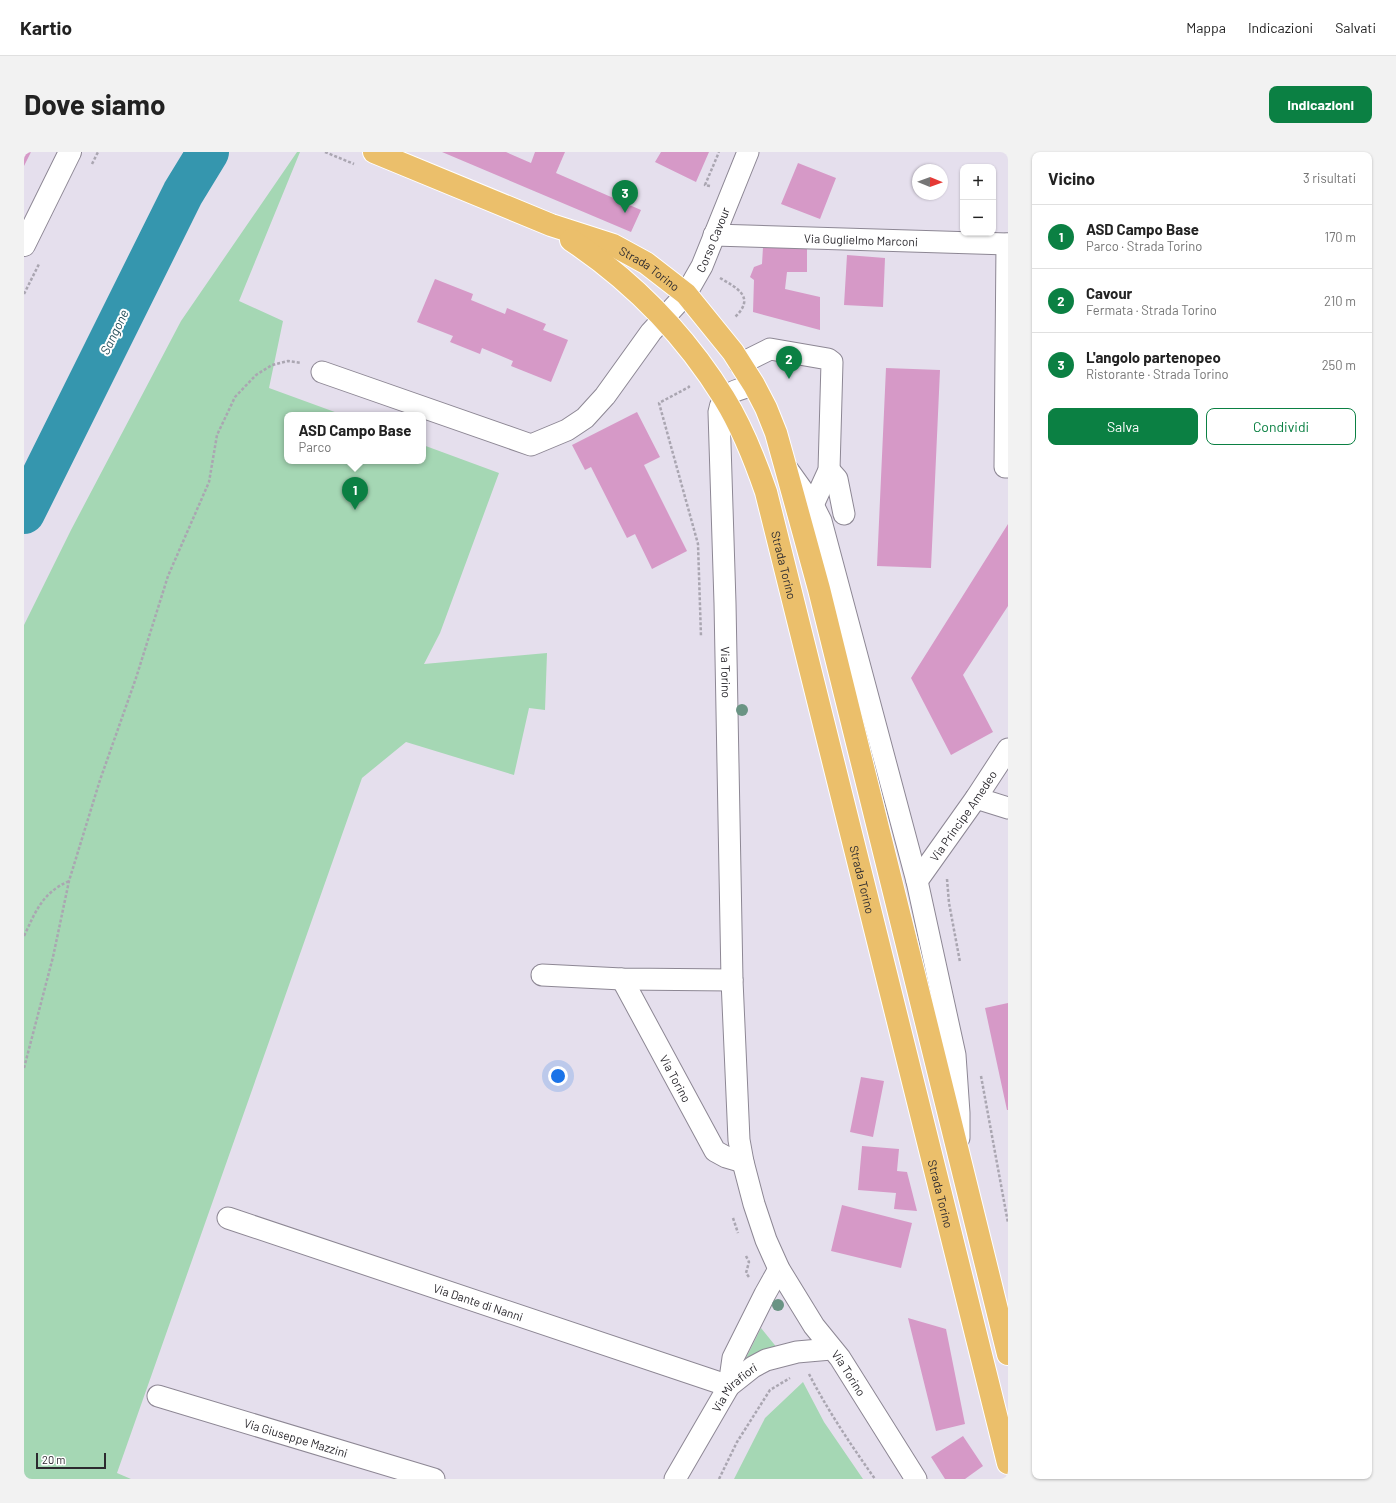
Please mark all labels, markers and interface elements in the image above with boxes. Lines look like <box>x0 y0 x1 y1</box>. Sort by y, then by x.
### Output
text: Kartio <box>20 16 72 39</box>
text: Mappa <box>1186 19 1226 36</box>
text: Indicazioni <box>1248 19 1313 36</box>
text: Salvati <box>1335 19 1376 36</box>
button: Indicazioni <box>1269 86 1372 123</box>
text: Dove siamo <box>24 87 166 121</box>
north arrow <box>912 164 948 200</box>
map controls <box>960 164 996 236</box>
button: + <box>960 164 996 200</box>
text: Vicino <box>1048 168 1095 188</box>
text: 3 risultati <box>1303 170 1356 186</box>
pin: 3 <box>612 180 638 213</box>
button: − <box>960 200 996 236</box>
street label: Corso Cavour <box>693 204 732 275</box>
text: ASD Campo Base <box>1086 220 1199 238</box>
text: 1 <box>1059 229 1063 245</box>
text: 170 m <box>1325 229 1356 245</box>
street label: Via Guglielmo Marconi <box>804 231 918 248</box>
text: Parco · Strada Torino <box>1086 238 1202 254</box>
street label: Strada Torino <box>617 243 683 294</box>
text: Cavour <box>1086 284 1132 302</box>
text: 2 <box>1057 293 1065 309</box>
text: 210 m <box>1324 293 1356 309</box>
text: Fermata · Strada Torino <box>1086 302 1217 318</box>
water label: Sangone <box>96 307 132 357</box>
pin: 2 <box>776 346 802 379</box>
text: L'angolo partenopeo <box>1086 348 1221 366</box>
text: 3 <box>1057 357 1065 373</box>
text: 250 m <box>1322 357 1356 373</box>
text: Ristorante · Strada Torino <box>1086 366 1229 382</box>
button: Salva <box>1048 408 1198 445</box>
button: Condividi <box>1206 408 1356 445</box>
popup <box>284 412 426 464</box>
text: ASD Campo Base <box>299 421 411 439</box>
text: Parco <box>299 439 331 455</box>
pin: 1 <box>342 477 368 510</box>
street label: Strada Torino <box>769 529 799 601</box>
street label: Via Torino <box>719 646 734 698</box>
street label: Via Principe Amedeo <box>927 768 999 864</box>
street label: Strada Torino <box>847 844 878 915</box>
street label: Via Torino <box>657 1052 694 1104</box>
your location <box>548 1066 568 1086</box>
street label: Strada Torino <box>926 1158 956 1229</box>
street label: Via Dante di Nanni <box>432 1280 525 1324</box>
street label: Via Torino <box>829 1347 869 1398</box>
street label: Via Mirafiori <box>709 1359 759 1414</box>
street label: Via Giuseppe Mazzini <box>242 1415 350 1460</box>
scale bar <box>36 1451 106 1470</box>
text: 20 m <box>42 1453 65 1466</box>

